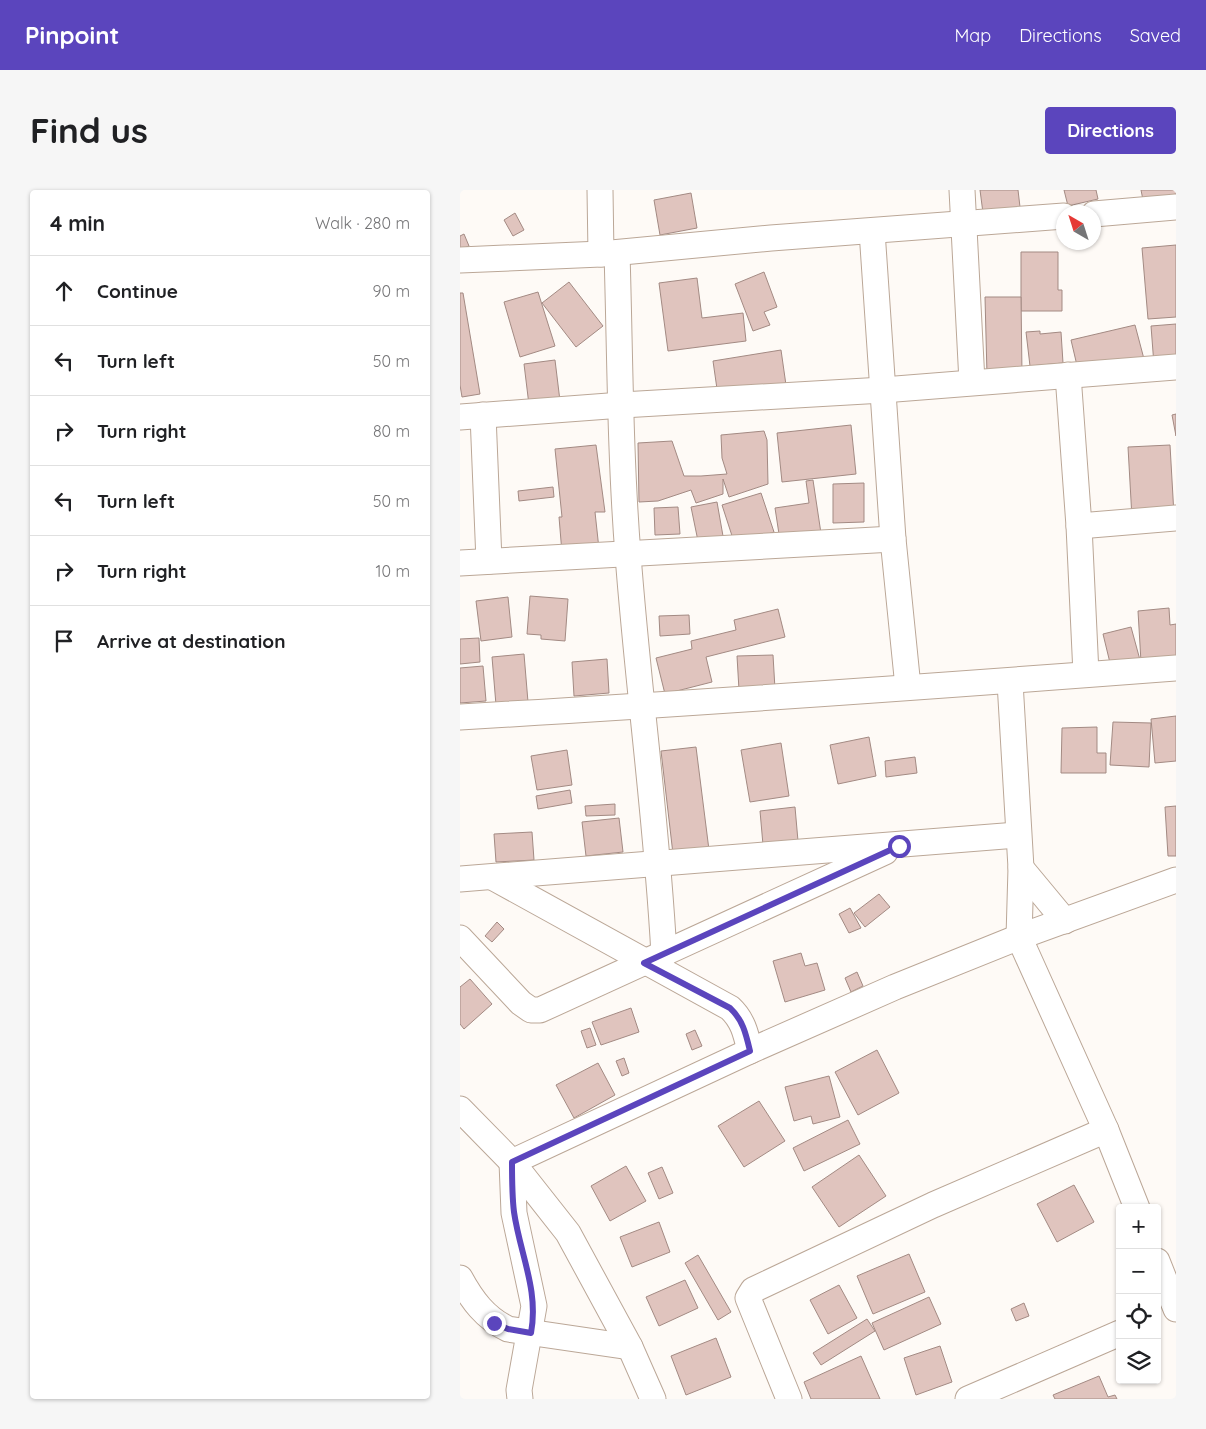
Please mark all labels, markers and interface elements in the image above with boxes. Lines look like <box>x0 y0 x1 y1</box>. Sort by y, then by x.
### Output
text: Pinpoint <box>25 20 119 50</box>
text: Map <box>954 24 991 47</box>
text: Directions <box>1019 24 1102 47</box>
text: Saved <box>1130 24 1181 47</box>
button: Directions <box>1045 107 1176 154</box>
text: Find us <box>30 108 148 152</box>
north arrow <box>1056 205 1101 250</box>
text: 4 min <box>50 210 105 236</box>
text: Walk · 280 m <box>315 213 410 233</box>
icon: ahead <box>50 277 78 305</box>
text: Continue <box>97 279 178 303</box>
text: 90 m <box>373 281 410 301</box>
icon: left <box>50 347 78 375</box>
text: Turn left <box>97 349 175 373</box>
text: 50 m <box>373 351 410 371</box>
icon: right <box>50 417 78 445</box>
text: Turn right <box>97 419 186 443</box>
text: 80 m <box>373 421 410 441</box>
icon: left <box>50 487 78 515</box>
text: Turn left <box>97 489 175 513</box>
text: 50 m <box>373 491 410 511</box>
icon: right <box>50 557 78 585</box>
text: Turn right <box>97 559 186 583</box>
text: 10 m <box>376 561 410 581</box>
icon: arrive <box>50 627 78 655</box>
text: Arrive at destination <box>97 629 286 653</box>
route start <box>888 835 911 858</box>
map controls <box>1116 1204 1161 1384</box>
button: + <box>1116 1204 1161 1249</box>
button: − <box>1116 1249 1161 1294</box>
button: locate <box>1116 1294 1161 1339</box>
route end <box>483 1312 506 1335</box>
button: layers <box>1116 1339 1161 1384</box>

